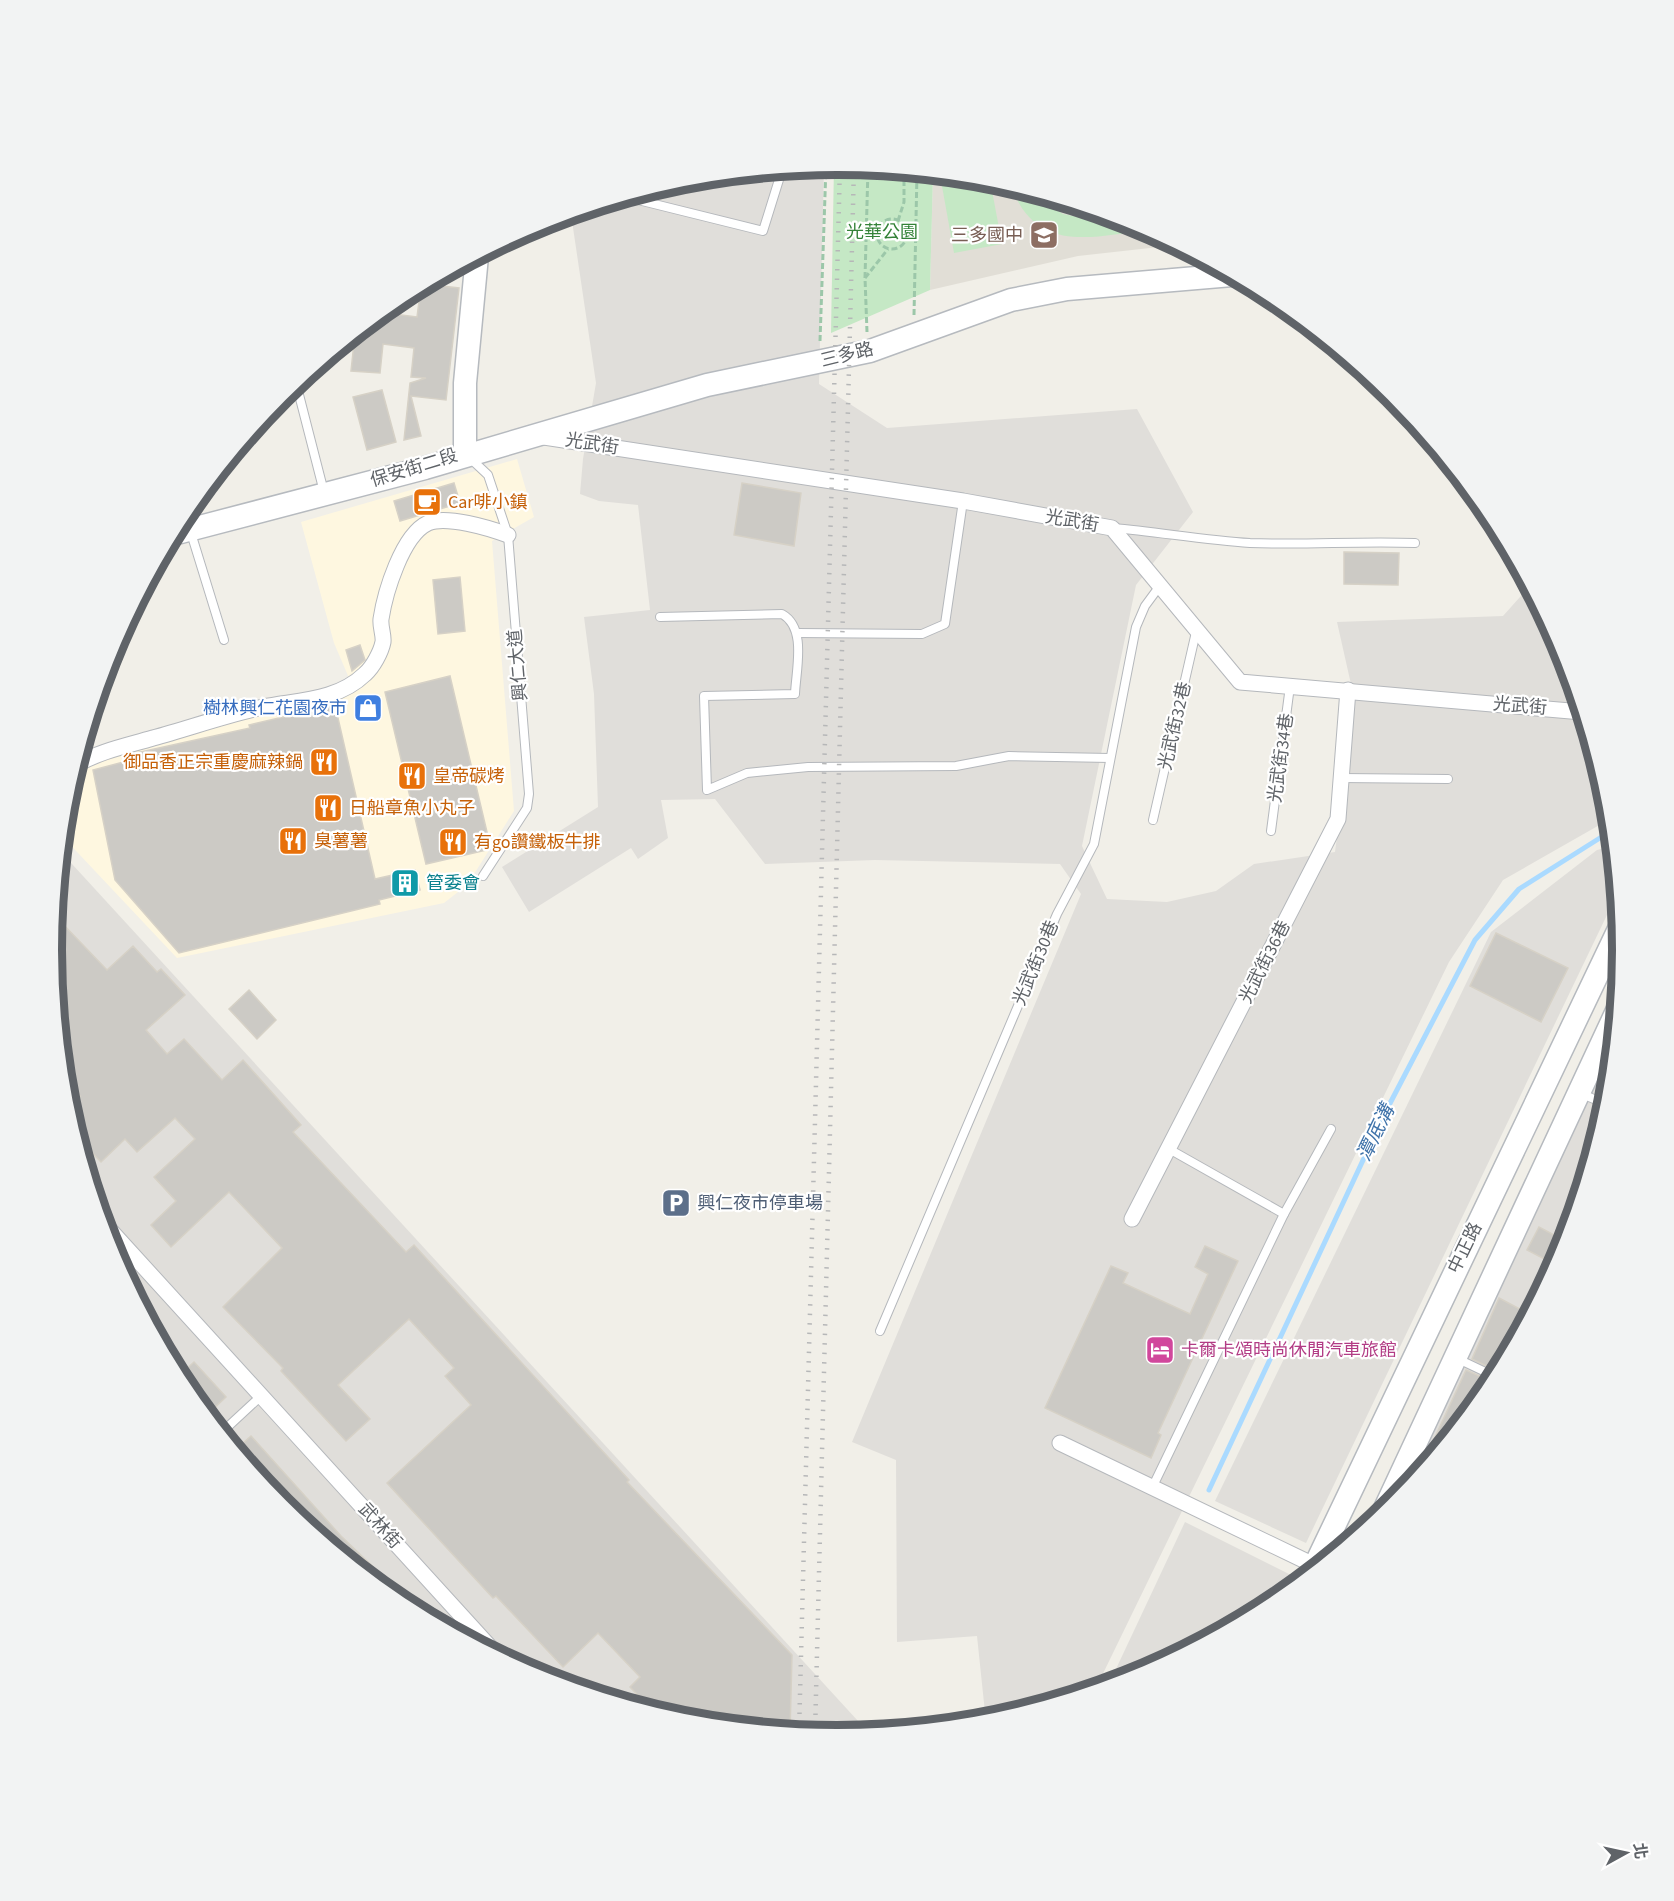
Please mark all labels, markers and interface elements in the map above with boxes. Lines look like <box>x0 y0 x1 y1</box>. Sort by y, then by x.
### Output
school or university icon: 三多國中 <box>1028 219 1060 251</box>
park label: 光華公園 <box>846 220 918 245</box>
place label: 三多國中 <box>951 223 1023 248</box>
street label: 三多路 <box>818 336 876 374</box>
street label: 光武街 <box>563 427 621 461</box>
street label: 保安街二段 <box>367 443 461 493</box>
cafe icon: Car啡小鎮 <box>411 486 443 518</box>
place label: Car啡小鎮 <box>448 490 528 515</box>
street label: 光武街 <box>1043 504 1101 538</box>
street label: 興仁大道 <box>502 628 534 702</box>
street label: 光武街32巷 <box>1153 679 1197 773</box>
street label: 光武街 <box>1492 691 1548 721</box>
shop icon: 樹林興仁花園夜市 <box>352 692 384 724</box>
place label: 樹林興仁花園夜市 <box>203 696 347 721</box>
street label: 光武街34巷 <box>1262 712 1300 804</box>
restaurant icon: 御品香正宗重慶麻辣鍋 <box>308 746 340 778</box>
place label: 御品香正宗重慶麻辣鍋 <box>123 750 303 775</box>
restaurant icon: 皇帝碳烤 <box>396 760 428 792</box>
place label: 皇帝碳烤 <box>433 764 505 789</box>
restaurant icon: 日船章魚小丸子 <box>312 792 344 824</box>
place label: 日船章魚小丸子 <box>349 796 475 821</box>
restaurant icon: 臭薯薯 <box>277 825 309 857</box>
restaurant icon: 有go讚鐵板牛排 <box>437 826 469 858</box>
place label: 臭薯薯 <box>314 829 368 854</box>
place label: 有go讚鐵板牛排 <box>474 830 601 855</box>
building icon: 管委會 <box>389 867 421 899</box>
place label: 管委會 <box>426 871 480 896</box>
street label: 光武街36巷 <box>1233 916 1297 1008</box>
street label: 光武街30巷 <box>1007 917 1065 1009</box>
water label: 潭底溝 <box>1350 1097 1403 1166</box>
parking icon: 興仁夜市停車場 <box>660 1187 692 1219</box>
place label: 興仁夜市停車場 <box>697 1191 823 1216</box>
street label: 中正路 <box>1442 1218 1488 1278</box>
hotel icon: 卡爾卡頌時尚休閒汽車旅館 <box>1144 1334 1176 1366</box>
place label: 卡爾卡頌時尚休閒汽車旅館 <box>1181 1338 1397 1363</box>
street label: 武林街 <box>353 1498 407 1554</box>
north arrow <box>1596 1823 1656 1883</box>
text: 北 <box>1628 1842 1652 1861</box>

